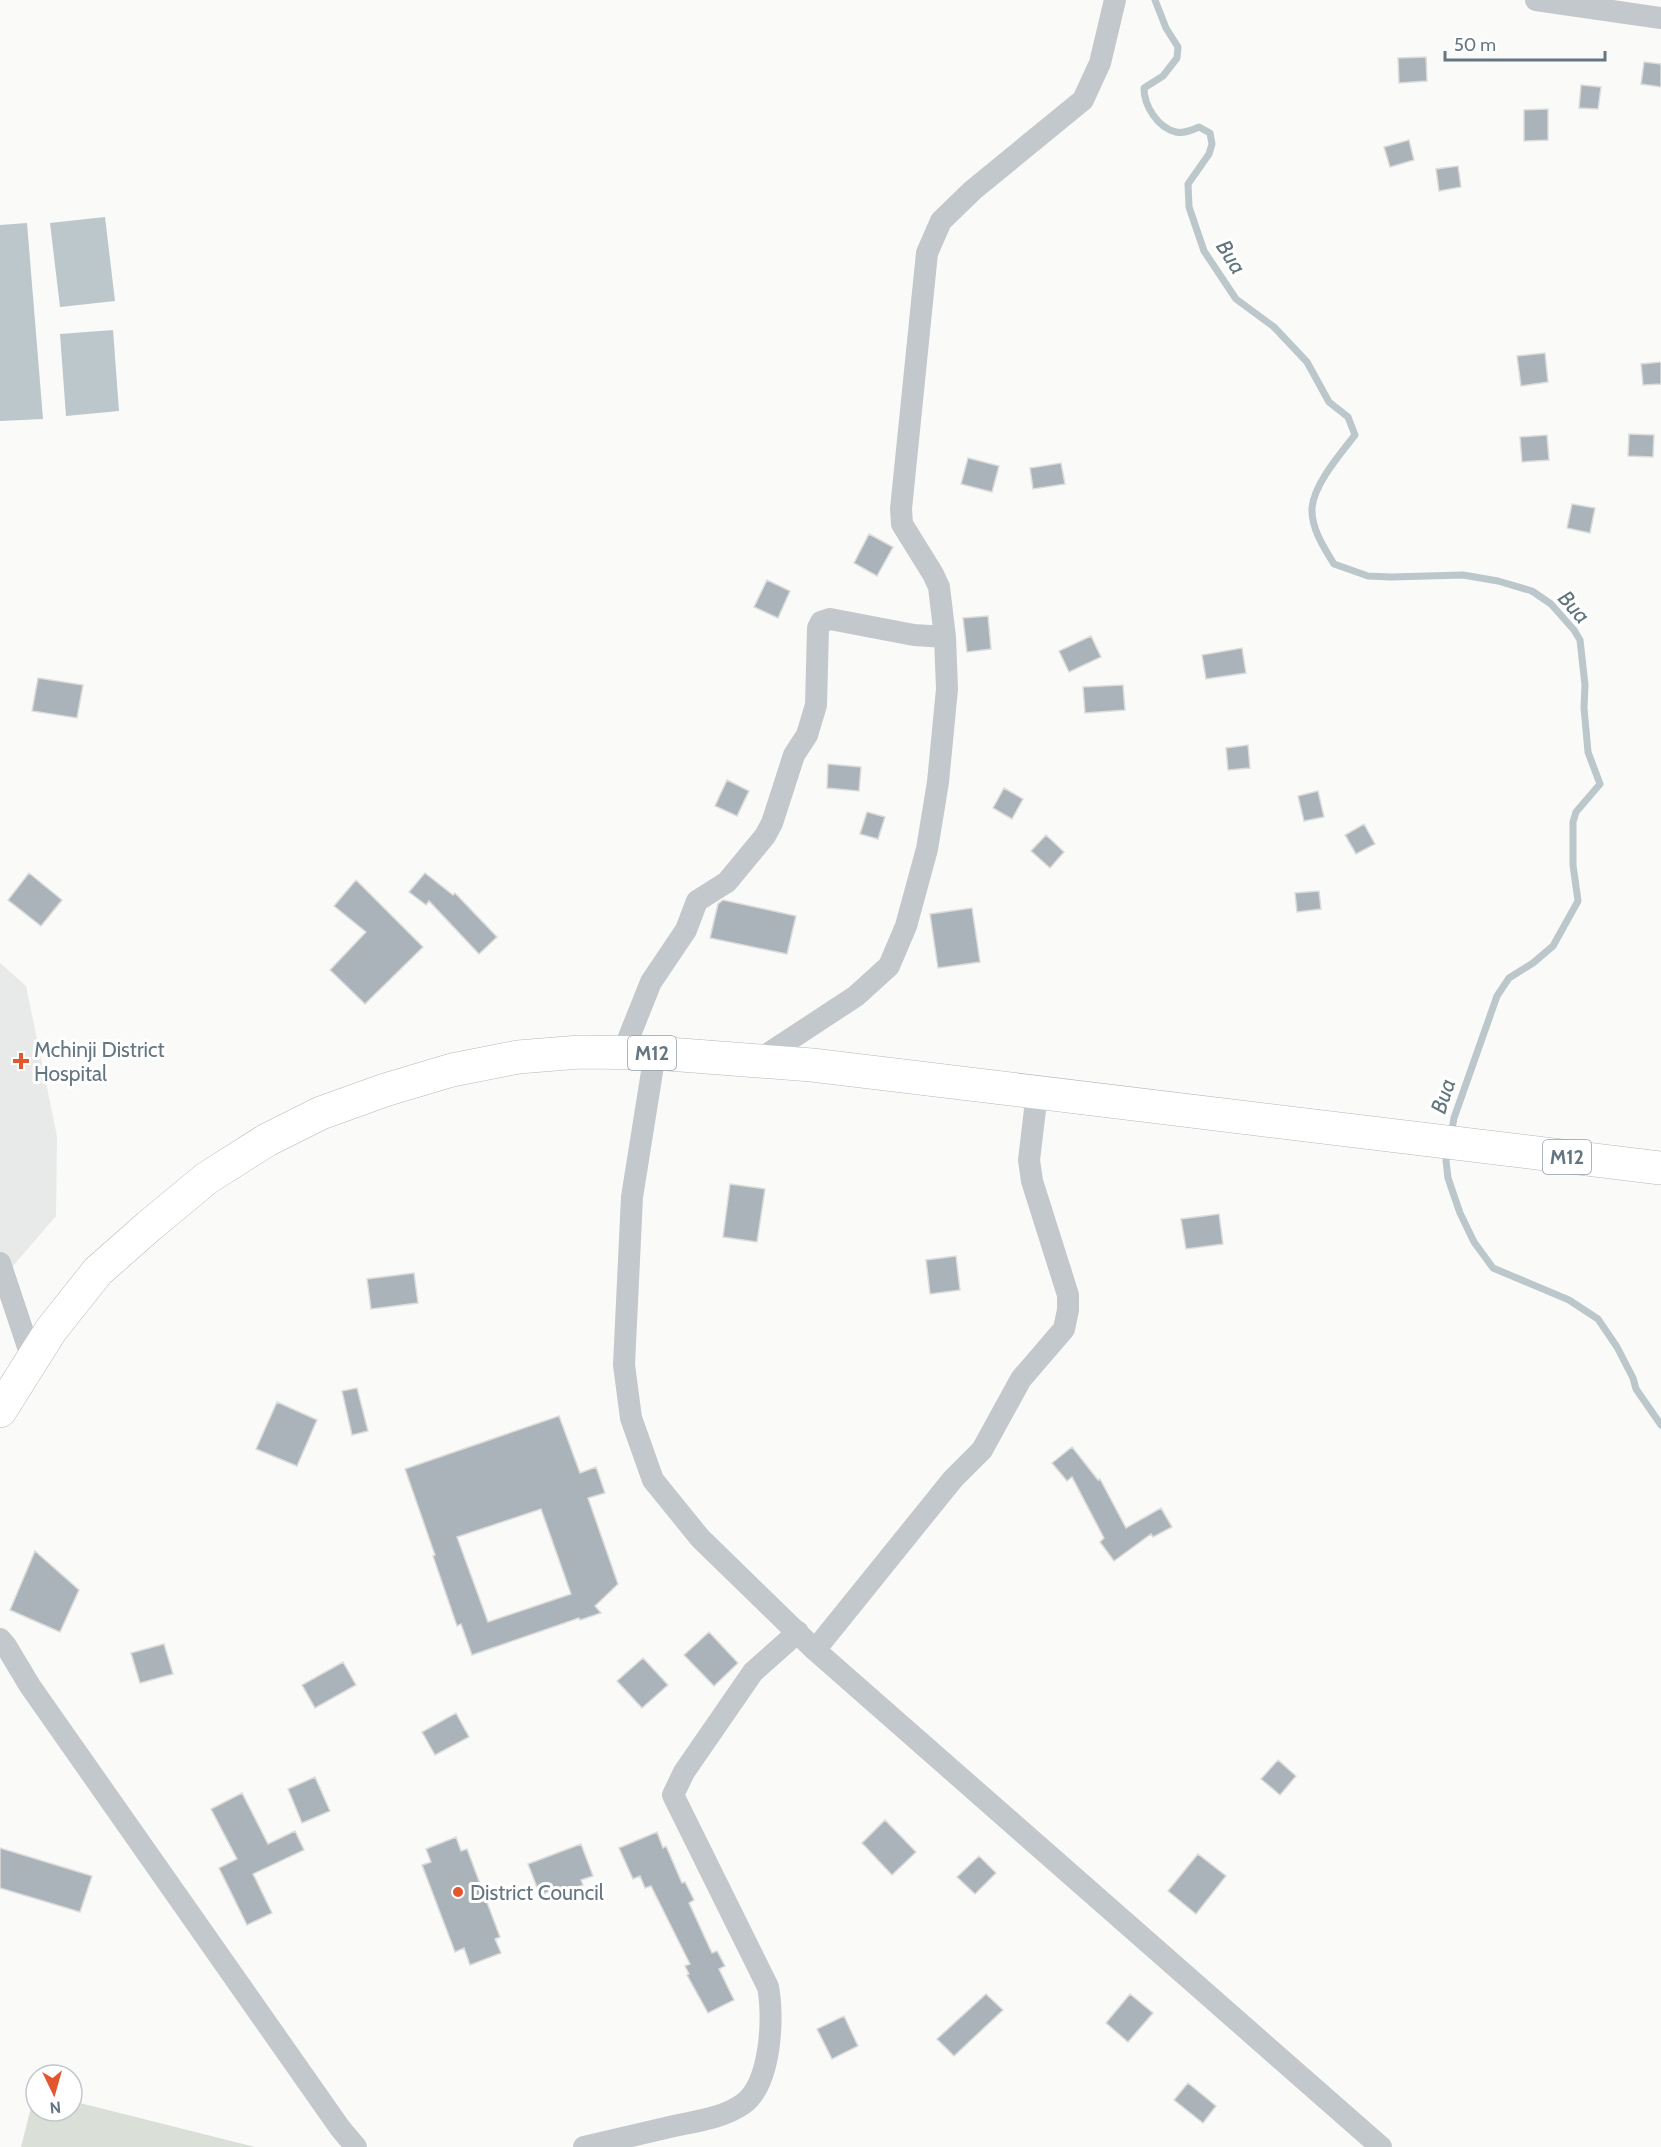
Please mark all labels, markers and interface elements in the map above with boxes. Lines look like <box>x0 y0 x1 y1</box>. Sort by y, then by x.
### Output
scale bar <box>1445 24 1606 62</box>
text: 50 m <box>1454 34 1496 56</box>
water label: Bua <box>1210 235 1252 279</box>
water label: Bua <box>1552 585 1596 629</box>
road number: M12 <box>628 1036 676 1070</box>
place label: Mchinji District Hospital <box>34 1037 165 1086</box>
marker: Mchinji District Hospital <box>12 1052 30 1070</box>
water label: Bua <box>1425 1075 1461 1117</box>
road number: M12 <box>1543 1140 1591 1174</box>
place label: District Council <box>470 1880 604 1905</box>
marker: District Council <box>451 1885 465 1899</box>
north arrow <box>24 2063 84 2123</box>
text: N <box>49 2097 62 2117</box>

